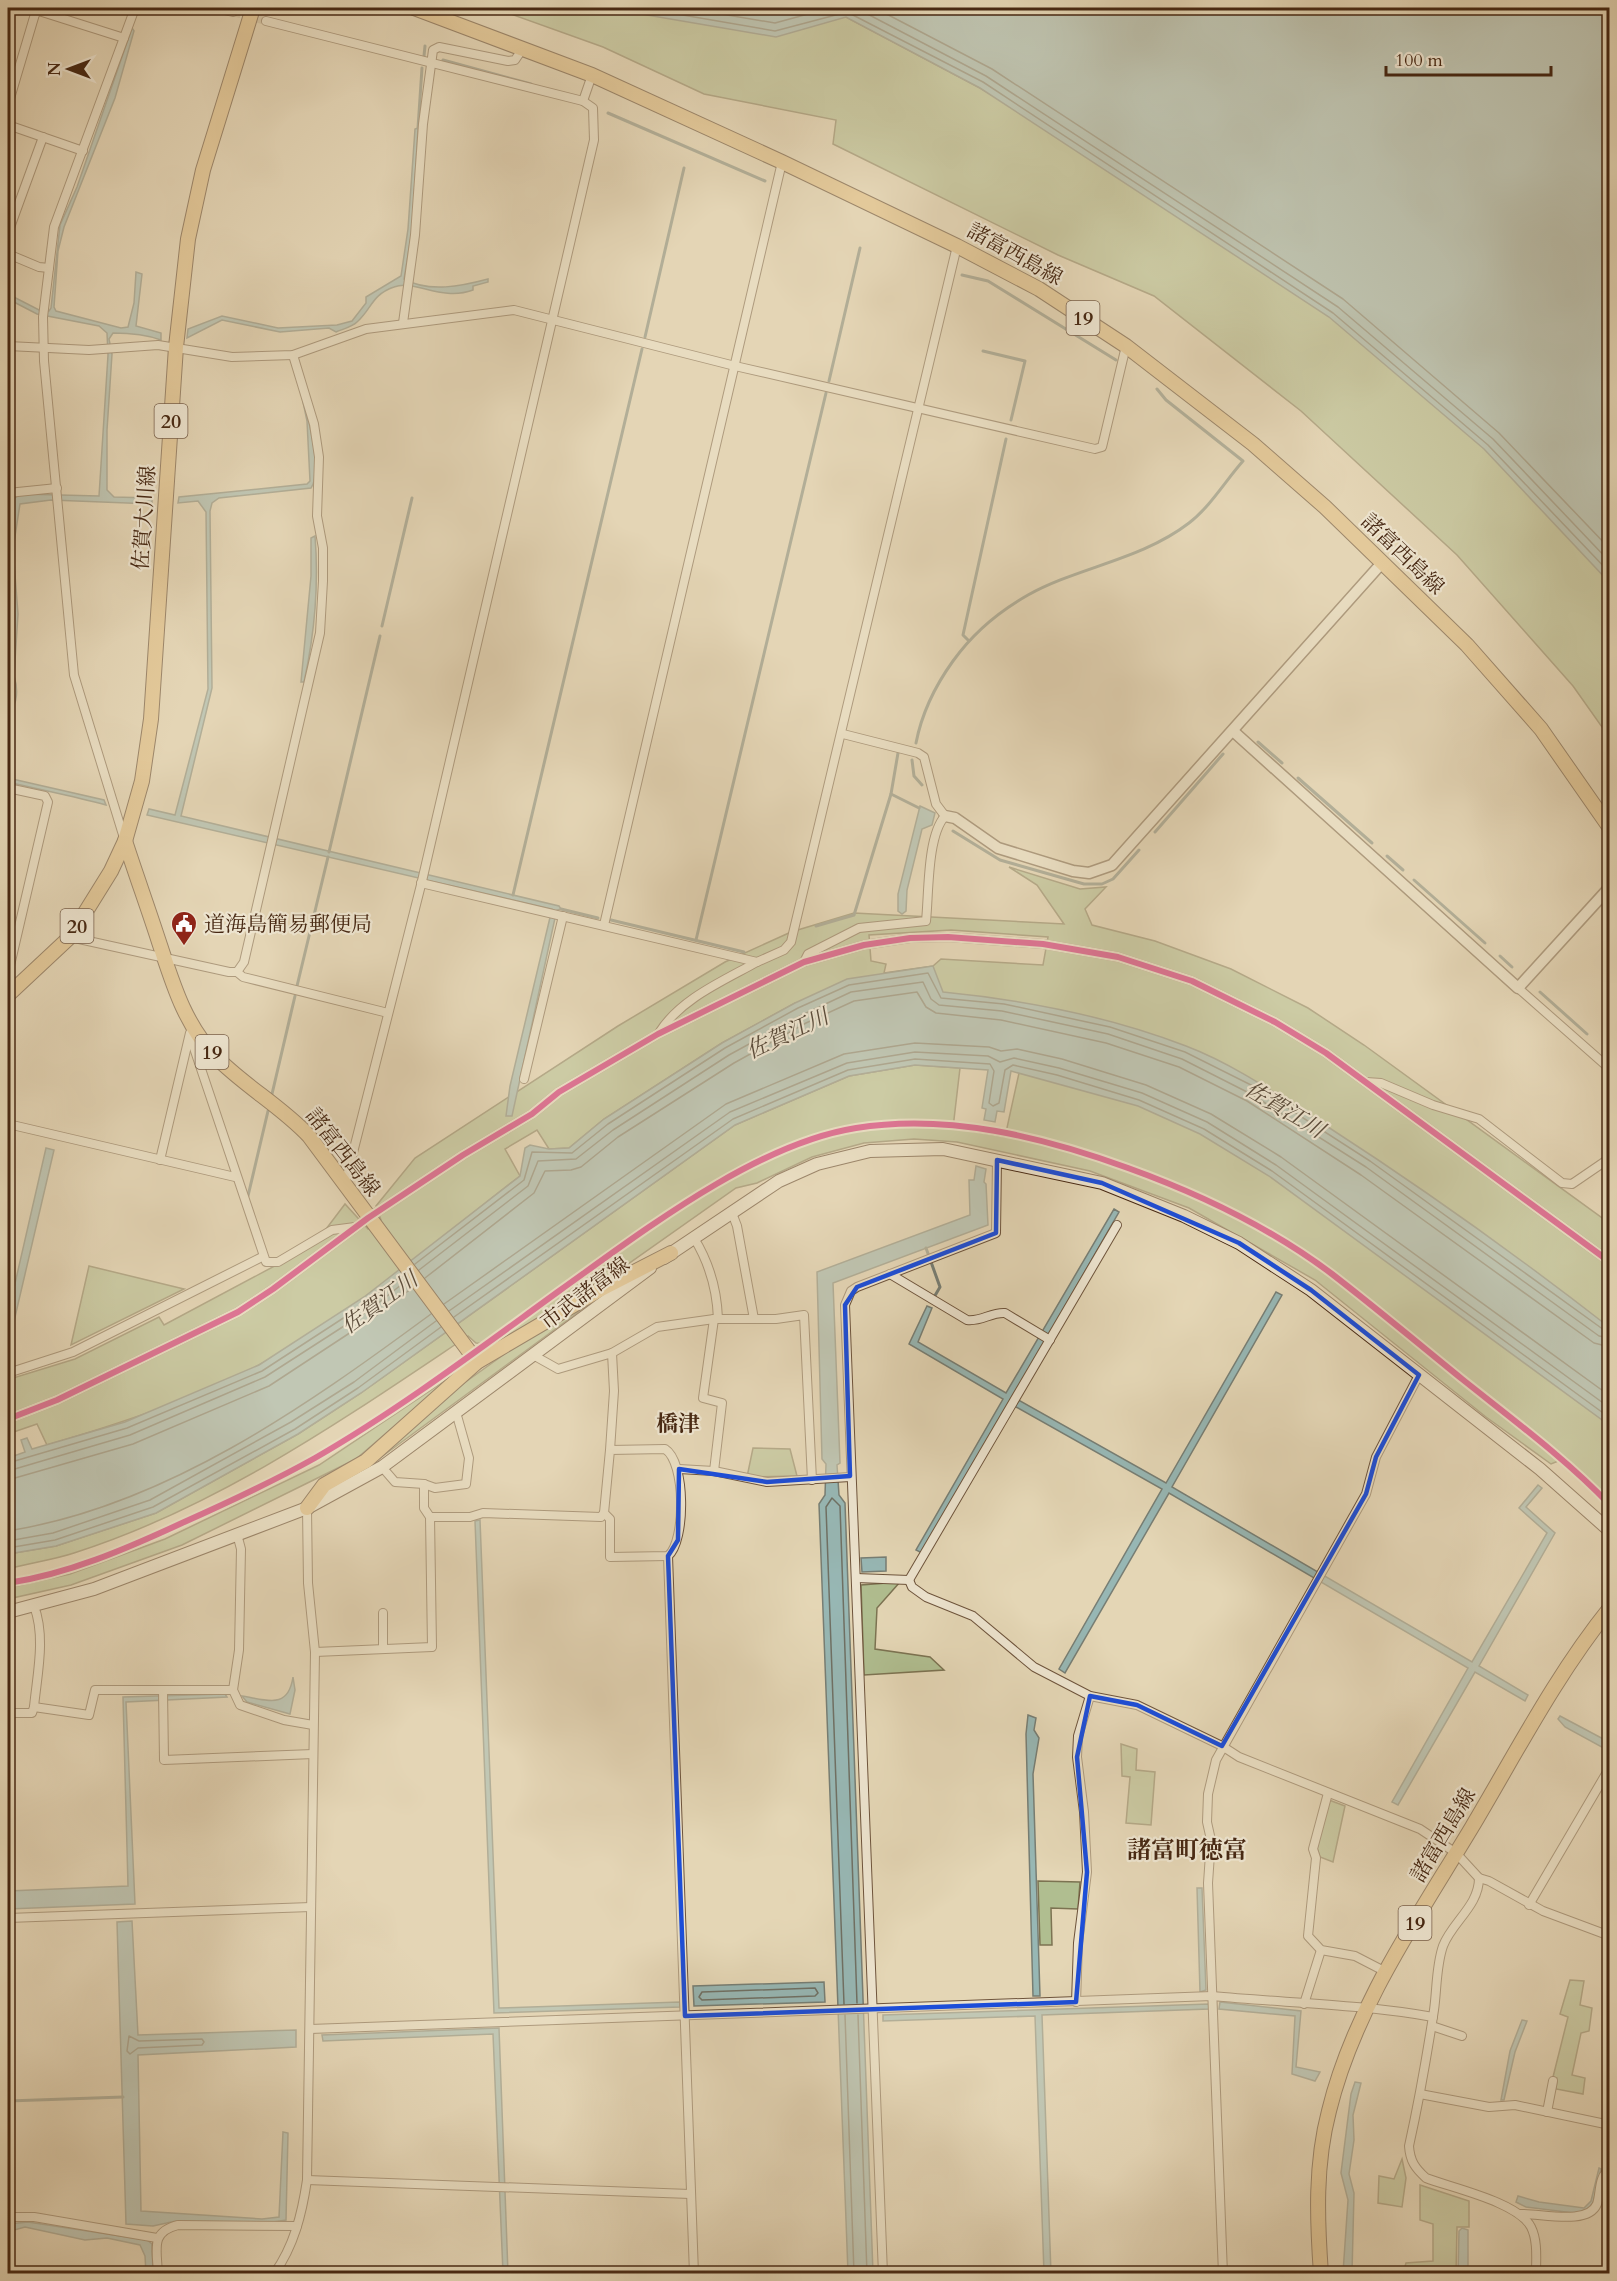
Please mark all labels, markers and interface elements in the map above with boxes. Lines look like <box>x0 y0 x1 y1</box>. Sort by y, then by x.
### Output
north arrow <box>39 39 99 99</box>
scale bar <box>1386 39 1551 77</box>
text: 100 m <box>1395 48 1443 73</box>
text: N <box>44 62 66 76</box>
street label: 諸富西島線 <box>962 216 1068 293</box>
road number: 19 <box>1066 301 1100 335</box>
road number: 20 <box>154 404 188 438</box>
street label: 佐賀大川線 <box>126 465 163 571</box>
street label: 諸富西島線 <box>1355 507 1450 601</box>
road number: 20 <box>60 909 94 943</box>
public building icon: 道海島簡易郵便局 <box>169 909 199 947</box>
place label: 道海島簡易郵便局 <box>204 910 372 939</box>
water label: 佐賀江川 <box>741 1001 835 1066</box>
road number: 19 <box>196 1035 228 1069</box>
water label: 佐賀江川 <box>1239 1074 1332 1146</box>
street label: 諸富西島線 <box>299 1102 386 1203</box>
street label: 市武諸富線 <box>535 1250 636 1337</box>
water label: 佐賀江川 <box>335 1264 426 1341</box>
district label: 橋津 <box>656 1409 700 1439</box>
street label: 諸富西島線 <box>1404 1783 1483 1888</box>
district label: 諸富町徳富 <box>1127 1834 1247 1867</box>
road number: 19 <box>1398 1906 1432 1940</box>

